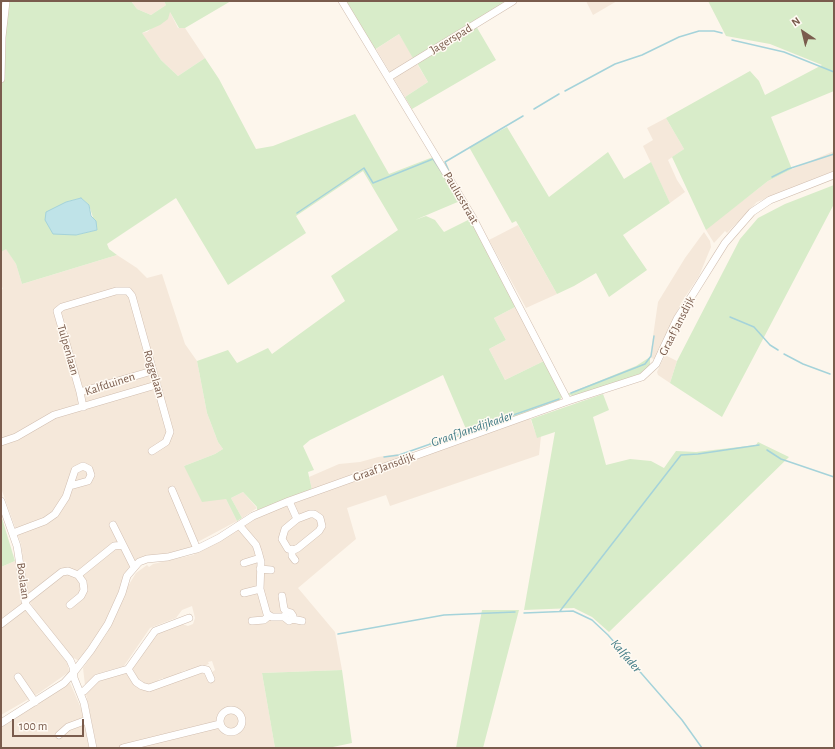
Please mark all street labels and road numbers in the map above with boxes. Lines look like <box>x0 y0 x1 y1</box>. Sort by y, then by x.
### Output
street label: Jagerspad <box>427 21 475 57</box>
street label: Paulusstraat <box>440 169 482 227</box>
street label: Graaf Jansdijk <box>656 294 698 358</box>
street label: Tulpenlaan <box>54 323 82 377</box>
street label: Roggelaan <box>140 348 168 400</box>
street label: Kalfduinen <box>83 369 137 399</box>
street label: Graaf Jansdijk <box>351 449 417 485</box>
street label: Boslaan <box>13 562 33 600</box>

